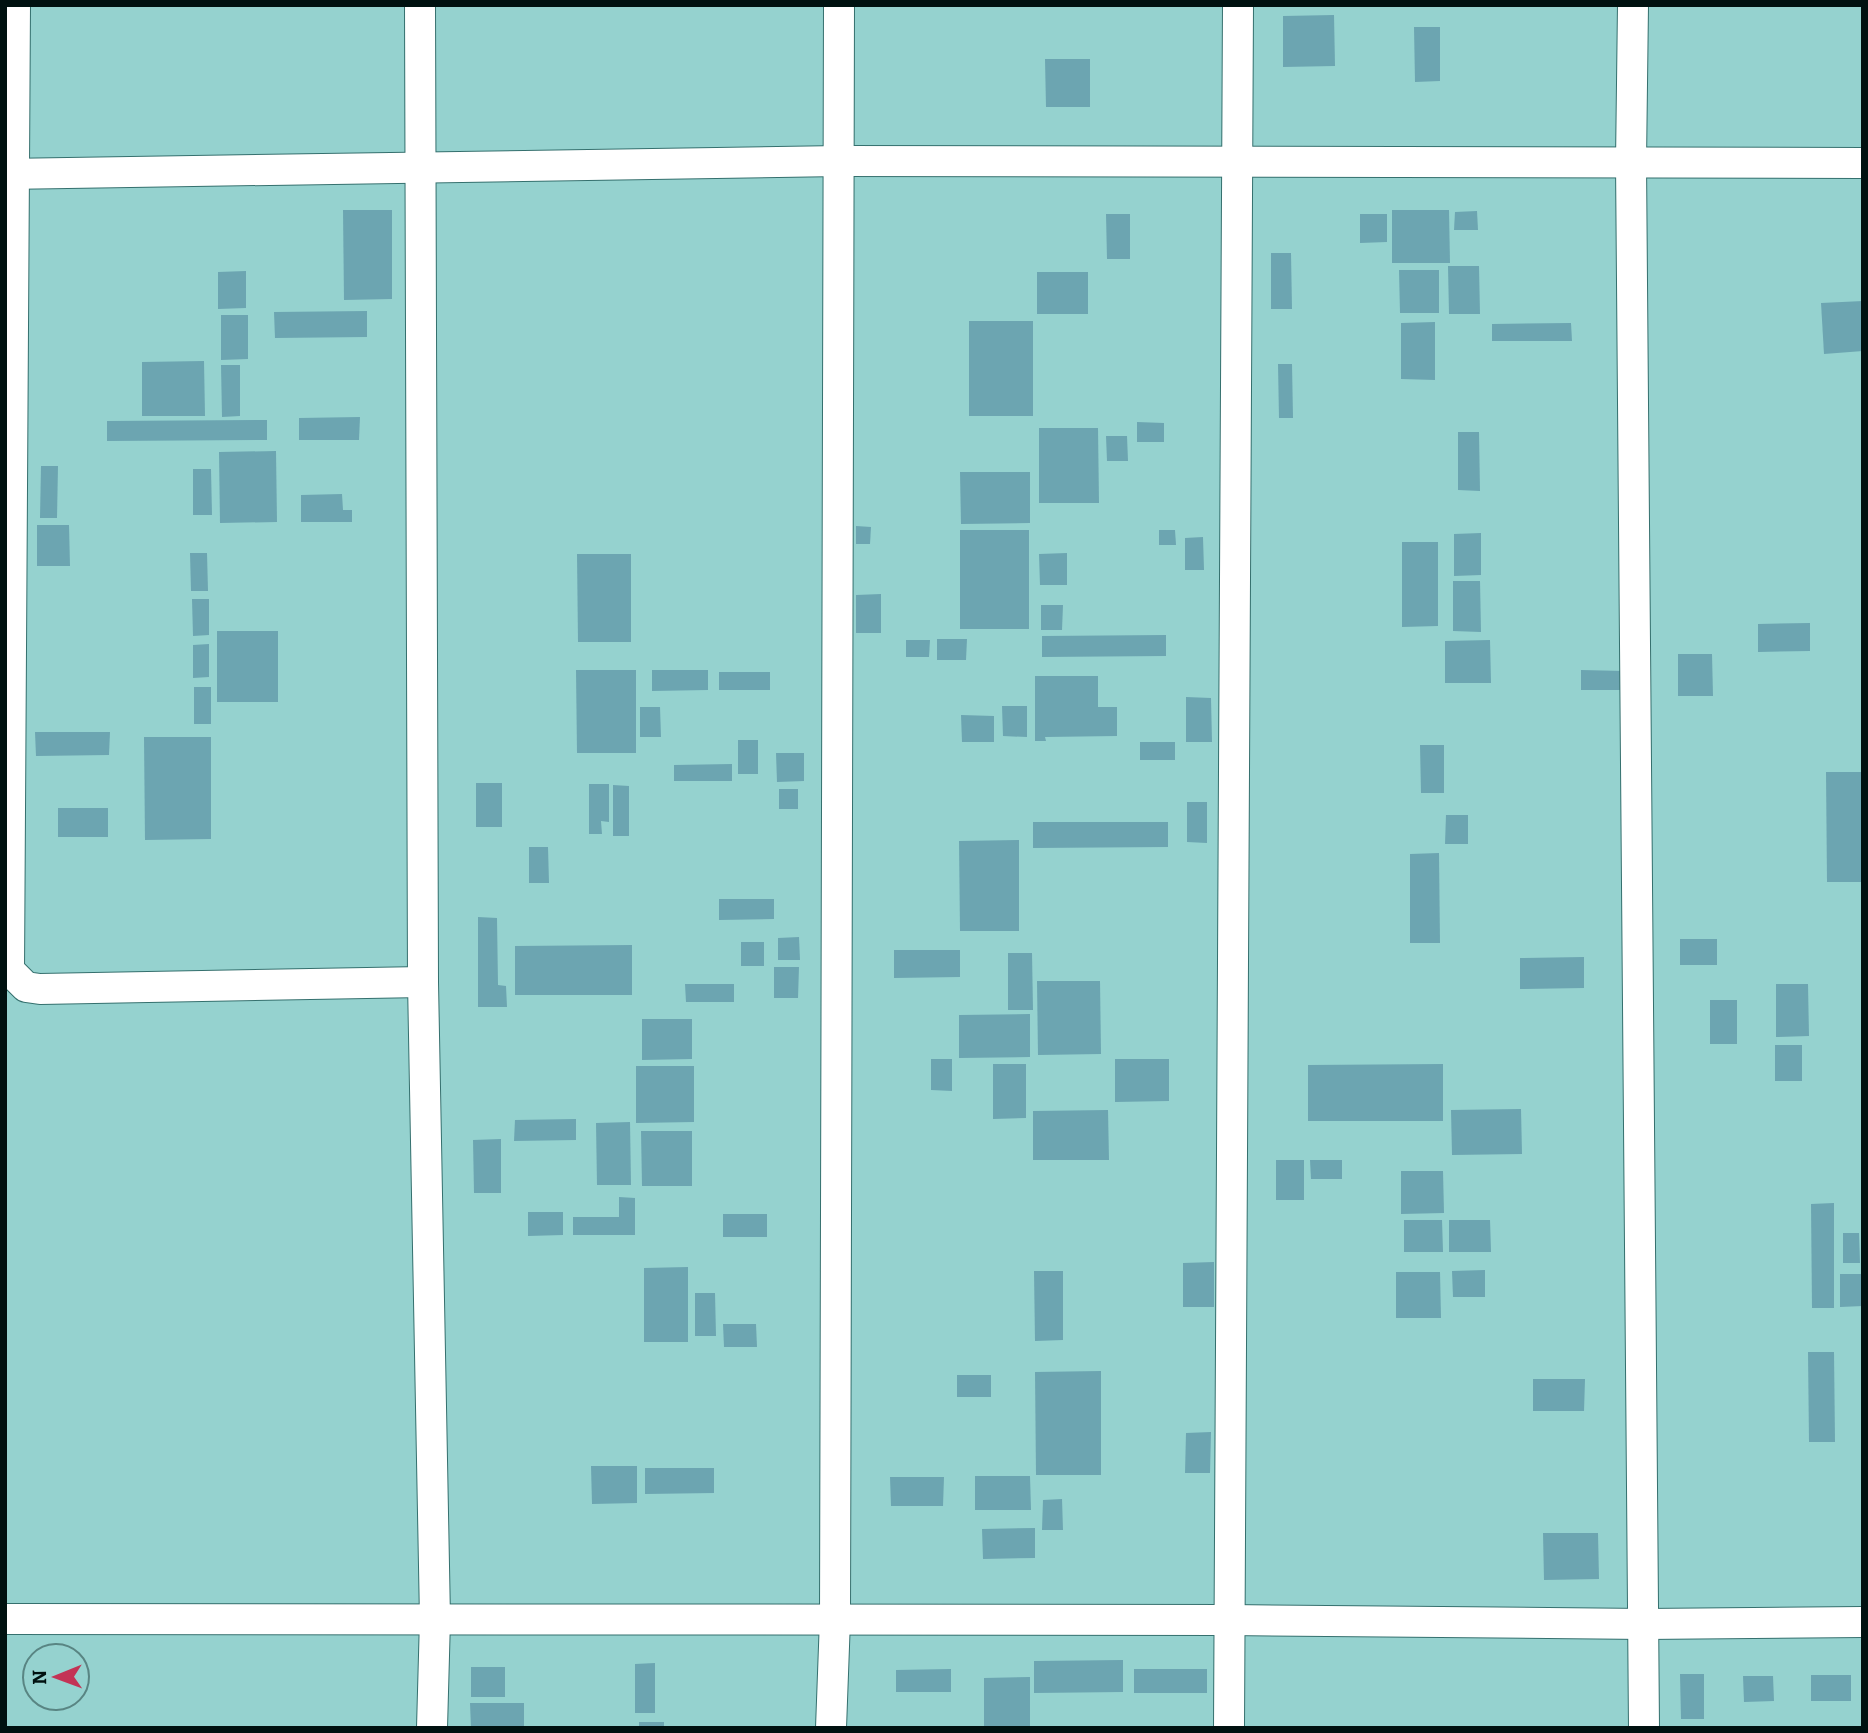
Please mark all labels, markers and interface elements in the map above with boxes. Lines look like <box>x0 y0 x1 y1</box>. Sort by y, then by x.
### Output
north arrow <box>21 1642 91 1712</box>
text: N <box>28 1669 51 1685</box>

